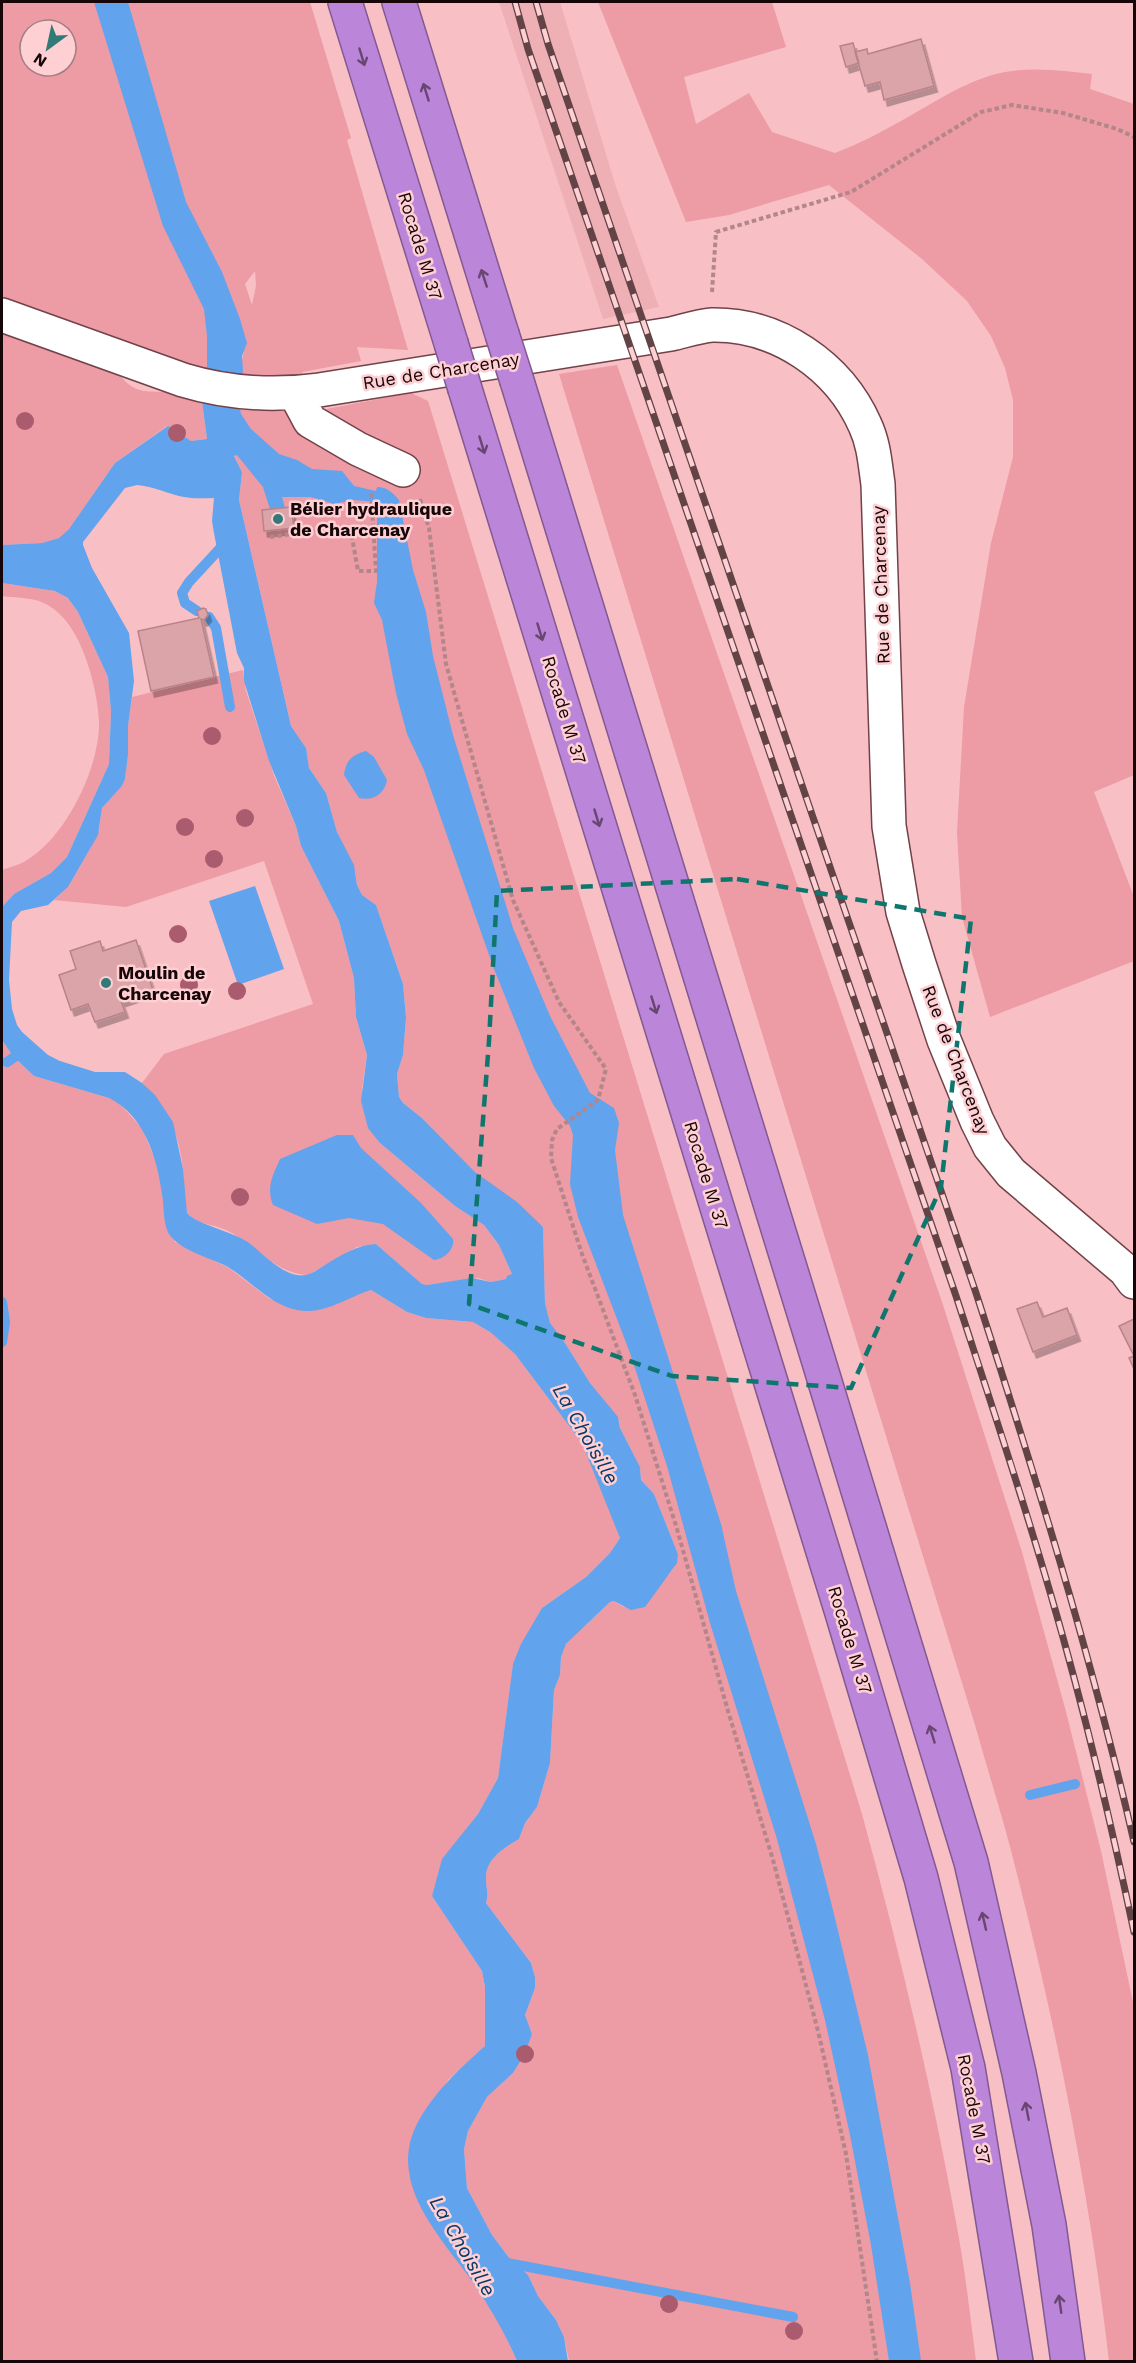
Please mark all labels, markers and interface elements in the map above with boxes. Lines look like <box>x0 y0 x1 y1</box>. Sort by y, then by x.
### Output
north arrow <box>18 18 78 78</box>
one-way arrow <box>357 47 368 66</box>
text: N <box>30 49 50 71</box>
one-way arrow <box>420 83 431 102</box>
street label: Rocade M 37 <box>394 189 447 302</box>
one-way arrow <box>478 269 489 288</box>
street label: Rue de Charcenay <box>361 348 522 393</box>
one-way arrow <box>478 435 489 454</box>
place label: Bélier hydraulique de Charcenay <box>290 498 452 540</box>
street label: Rue de Charcenay <box>867 505 894 665</box>
marker: Bélier hydraulique de Charcenay <box>271 512 285 526</box>
one-way arrow <box>535 622 546 641</box>
street label: Rocade M 37 <box>538 653 591 766</box>
one-way arrow <box>592 808 603 827</box>
place label: Moulin de Charcenay <box>118 962 212 1004</box>
marker: Moulin de Charcenay <box>99 976 113 990</box>
street label: Rue de Charcenay <box>918 982 995 1138</box>
one-way arrow <box>649 995 660 1014</box>
street label: Rocade M 37 <box>680 1118 733 1231</box>
water label: La Choisille <box>548 1380 624 1488</box>
street label: Rocade M 37 <box>824 1583 877 1696</box>
one-way arrow <box>926 1724 937 1743</box>
one-way arrow <box>978 1912 990 1931</box>
street label: Rocade M 37 <box>954 2052 995 2166</box>
one-way arrow <box>1021 2102 1032 2122</box>
water label: La Choisille <box>425 2192 501 2300</box>
one-way arrow <box>1054 2294 1065 2314</box>

